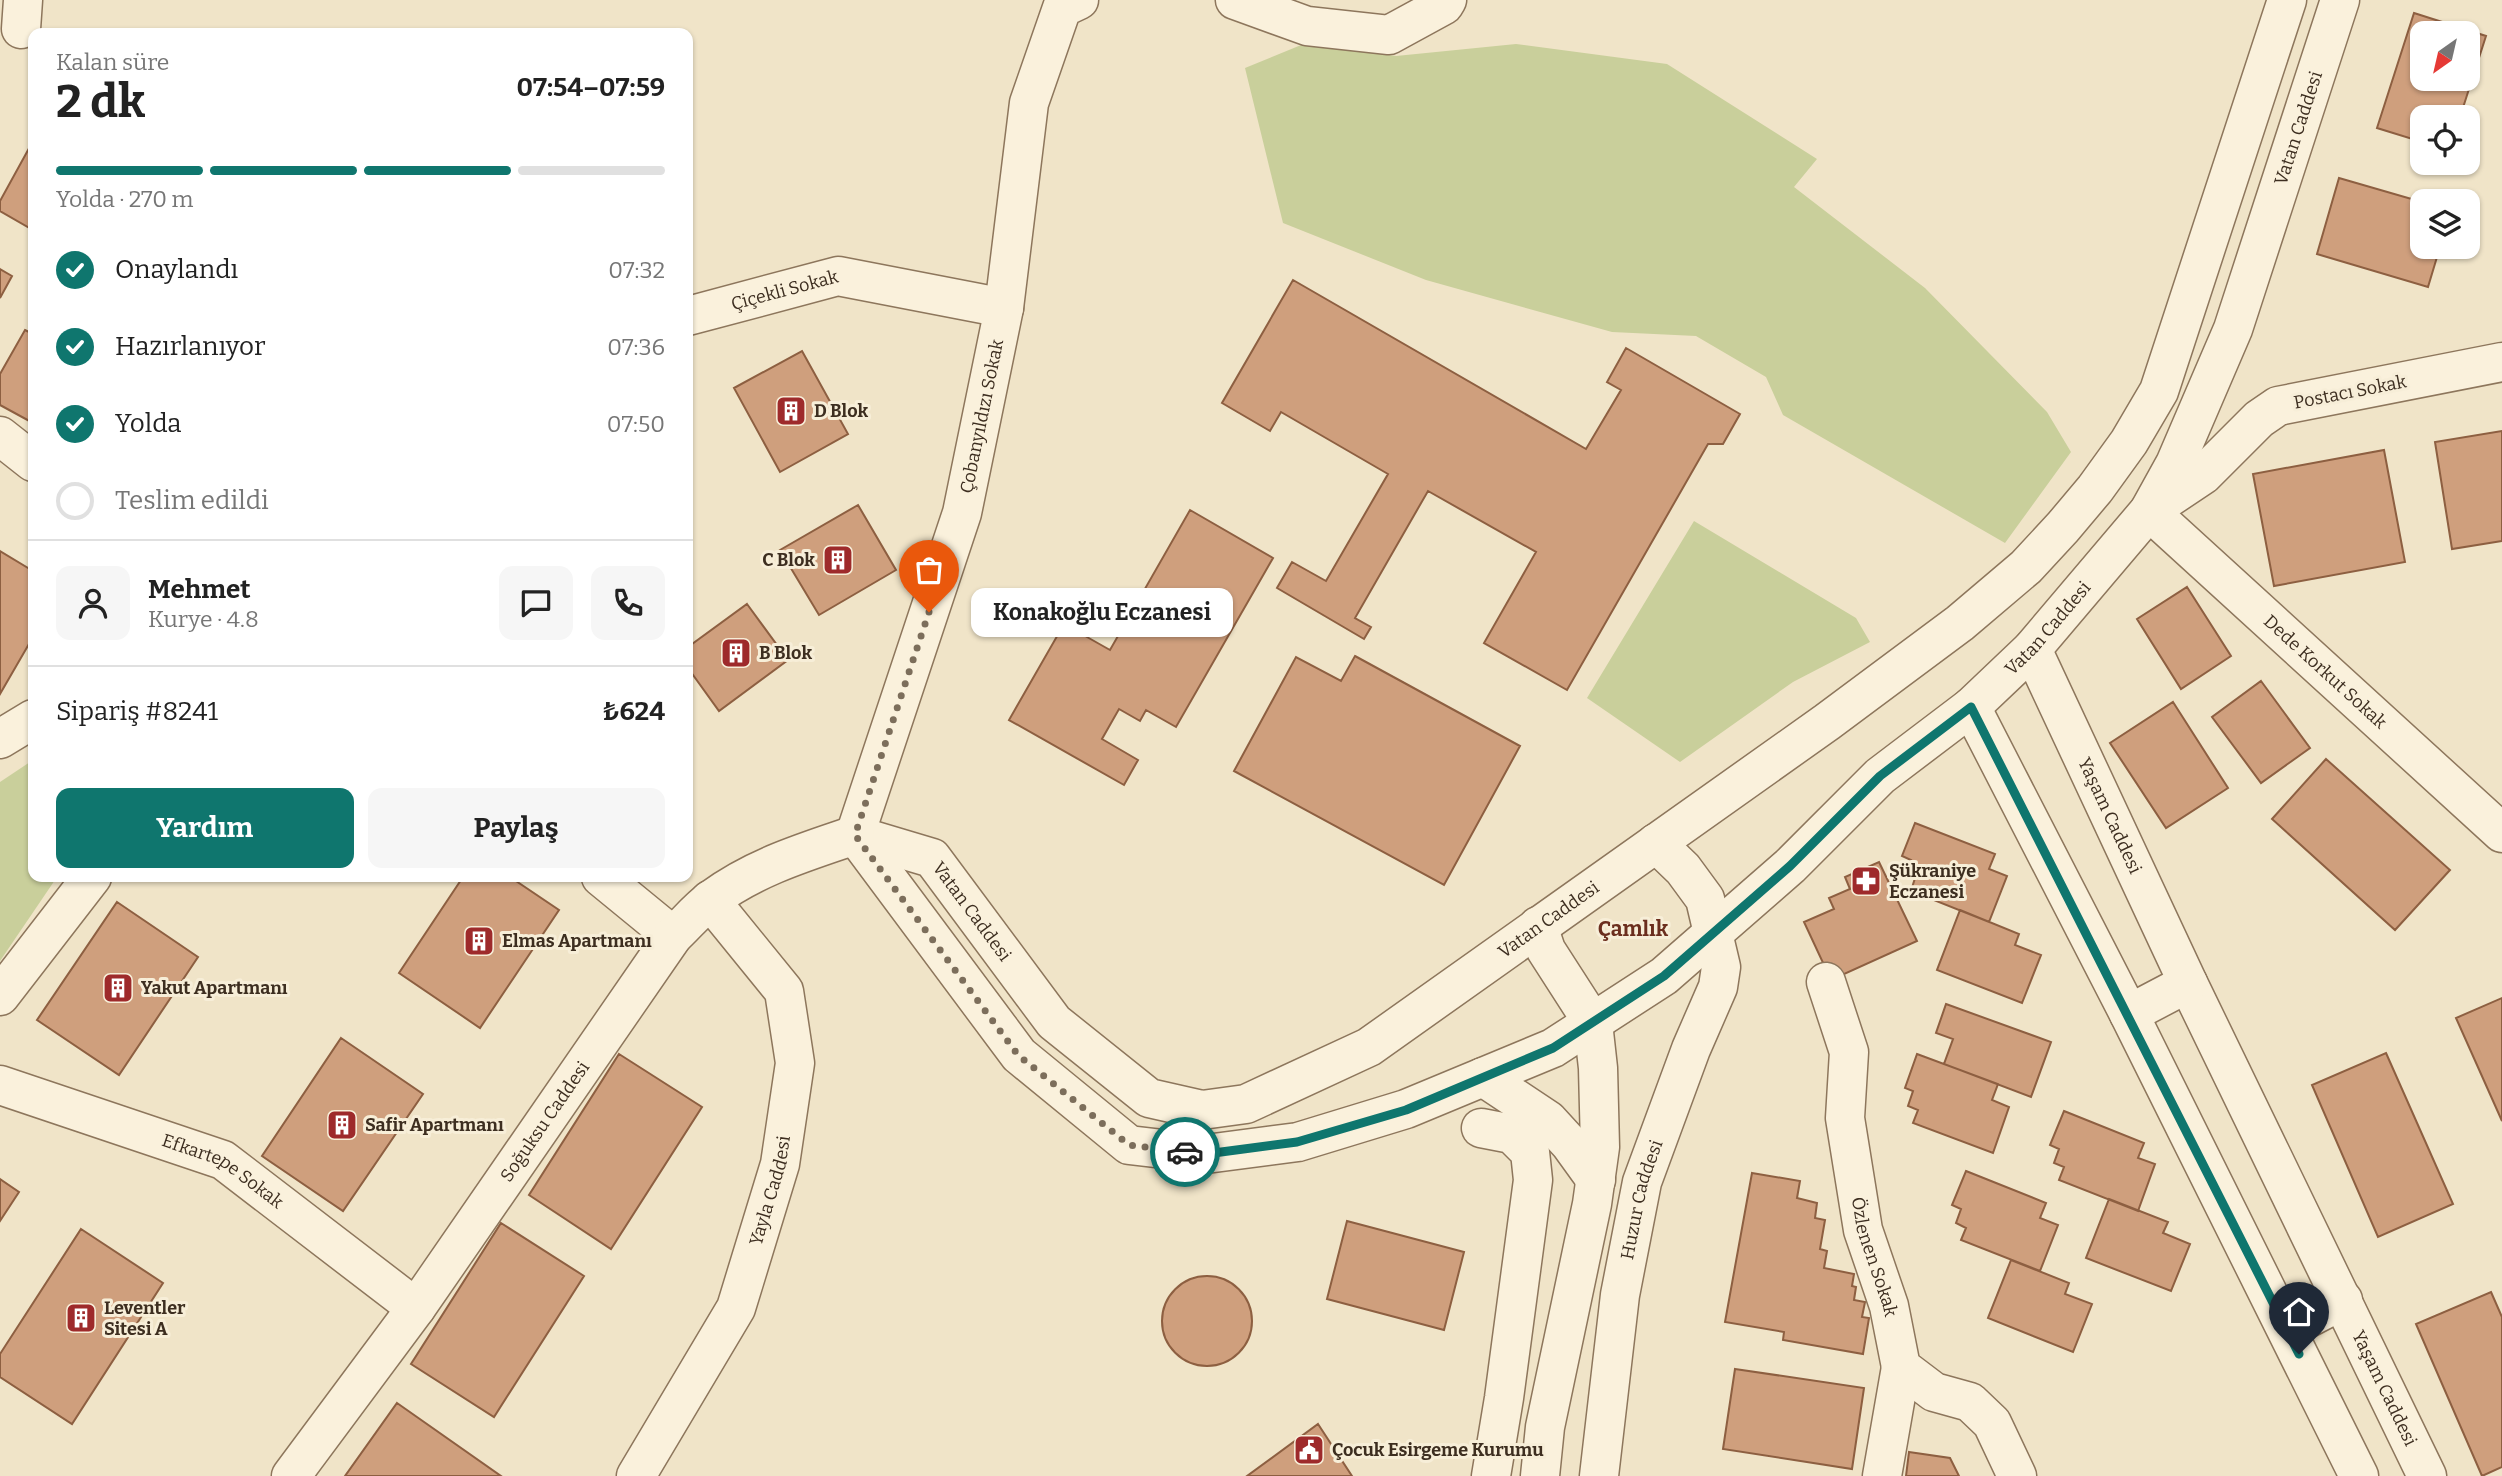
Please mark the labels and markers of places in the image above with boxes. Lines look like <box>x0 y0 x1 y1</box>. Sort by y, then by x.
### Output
building icon: D Blok <box>774 394 808 428</box>
place label: D Blok <box>814 400 869 422</box>
pin <box>899 540 959 612</box>
building icon: C Blok <box>821 543 855 577</box>
place label: C Blok <box>762 549 815 571</box>
callout: Konakoğlu Eczanesi <box>971 588 1234 636</box>
building icon: B Blok <box>719 636 753 670</box>
place label: B Blok <box>759 642 812 664</box>
place label: Şükraniye Eczanesi <box>1889 860 1976 903</box>
pharmacy icon: Şükraniye Eczanesi <box>1849 864 1883 898</box>
building icon: Elmas Apartmanı <box>462 924 496 958</box>
place label: Elmas Apartmanı <box>502 930 652 952</box>
building icon: Yakut Apartmanı <box>101 971 135 1005</box>
place label: Yakut Apartmanı <box>141 977 288 999</box>
building icon: Safir Apartmanı <box>325 1108 359 1142</box>
place label: Safir Apartmanı <box>365 1114 504 1136</box>
pin <box>2269 1282 2329 1354</box>
place label: Leventler Sitesi A <box>104 1297 186 1340</box>
building icon: Leventler Sitesi A <box>64 1301 98 1335</box>
public building icon: Çocuk Esirgeme Kurumu <box>1292 1433 1326 1467</box>
place label: Çocuk Esirgeme Kurumu <box>1332 1439 1544 1461</box>

